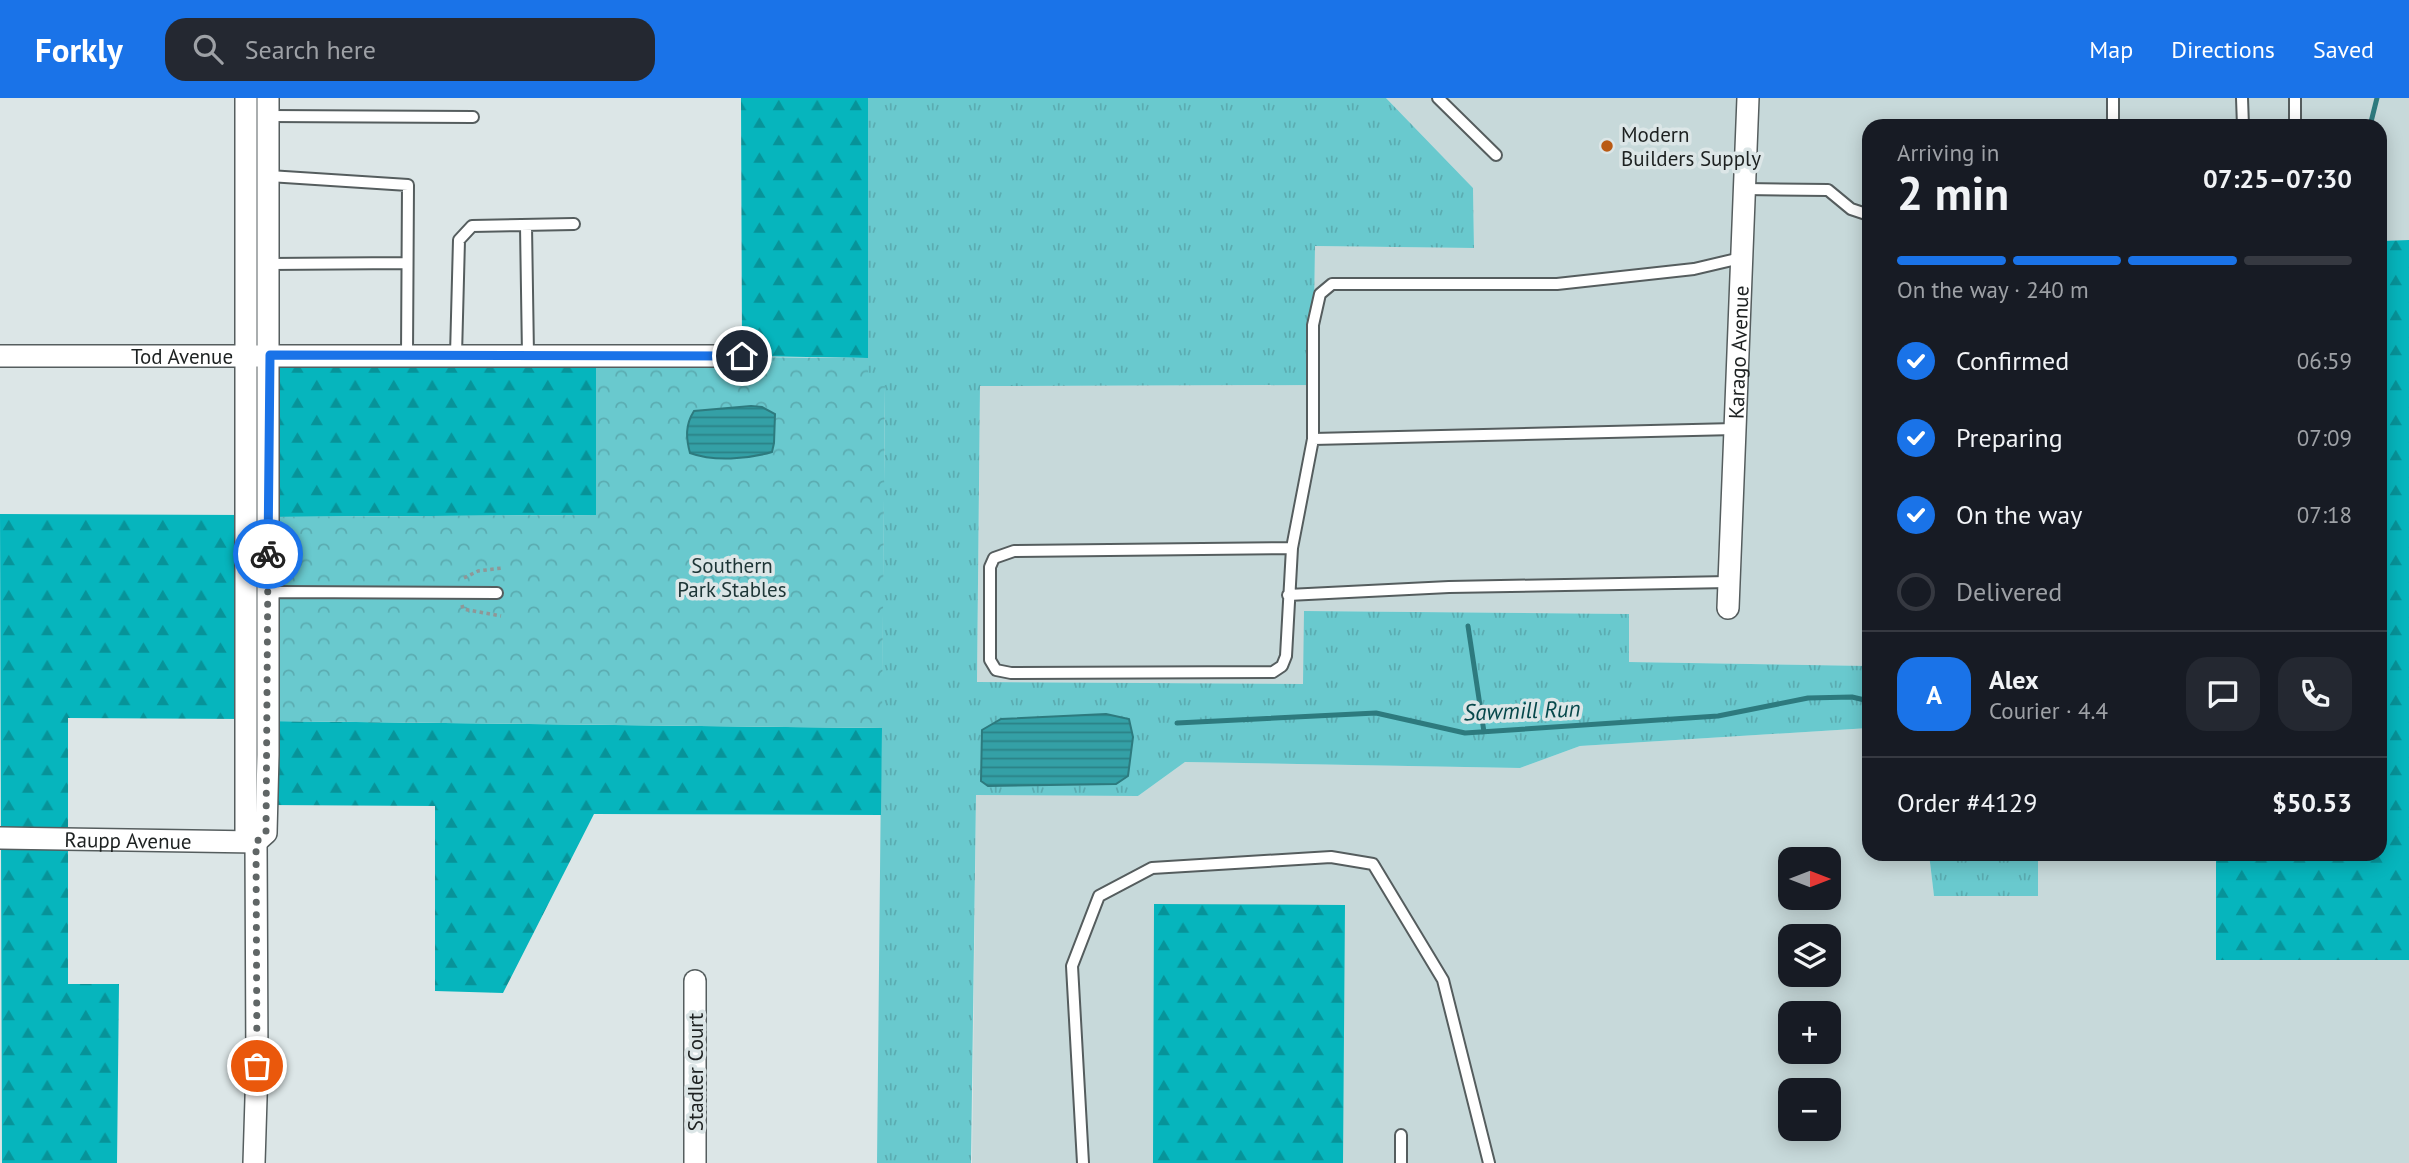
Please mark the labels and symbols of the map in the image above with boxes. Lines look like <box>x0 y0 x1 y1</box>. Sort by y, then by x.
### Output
place label: Modern Builders Supply <box>1621 121 1761 172</box>
marker: Modern Builders Supply <box>1599 138 1615 154</box>
street label: Karago Avenue <box>1722 285 1754 419</box>
pin <box>712 326 772 386</box>
street label: Tod Avenue <box>131 343 233 370</box>
courier <box>233 519 303 589</box>
park label: Southern Park Stables <box>677 552 787 603</box>
water label: Sawmill Run <box>1463 693 1581 727</box>
street label: Raupp Avenue <box>64 826 192 854</box>
north arrow <box>1778 847 1841 910</box>
street label: Stadler Court <box>682 1013 709 1131</box>
pin <box>227 1036 287 1096</box>

